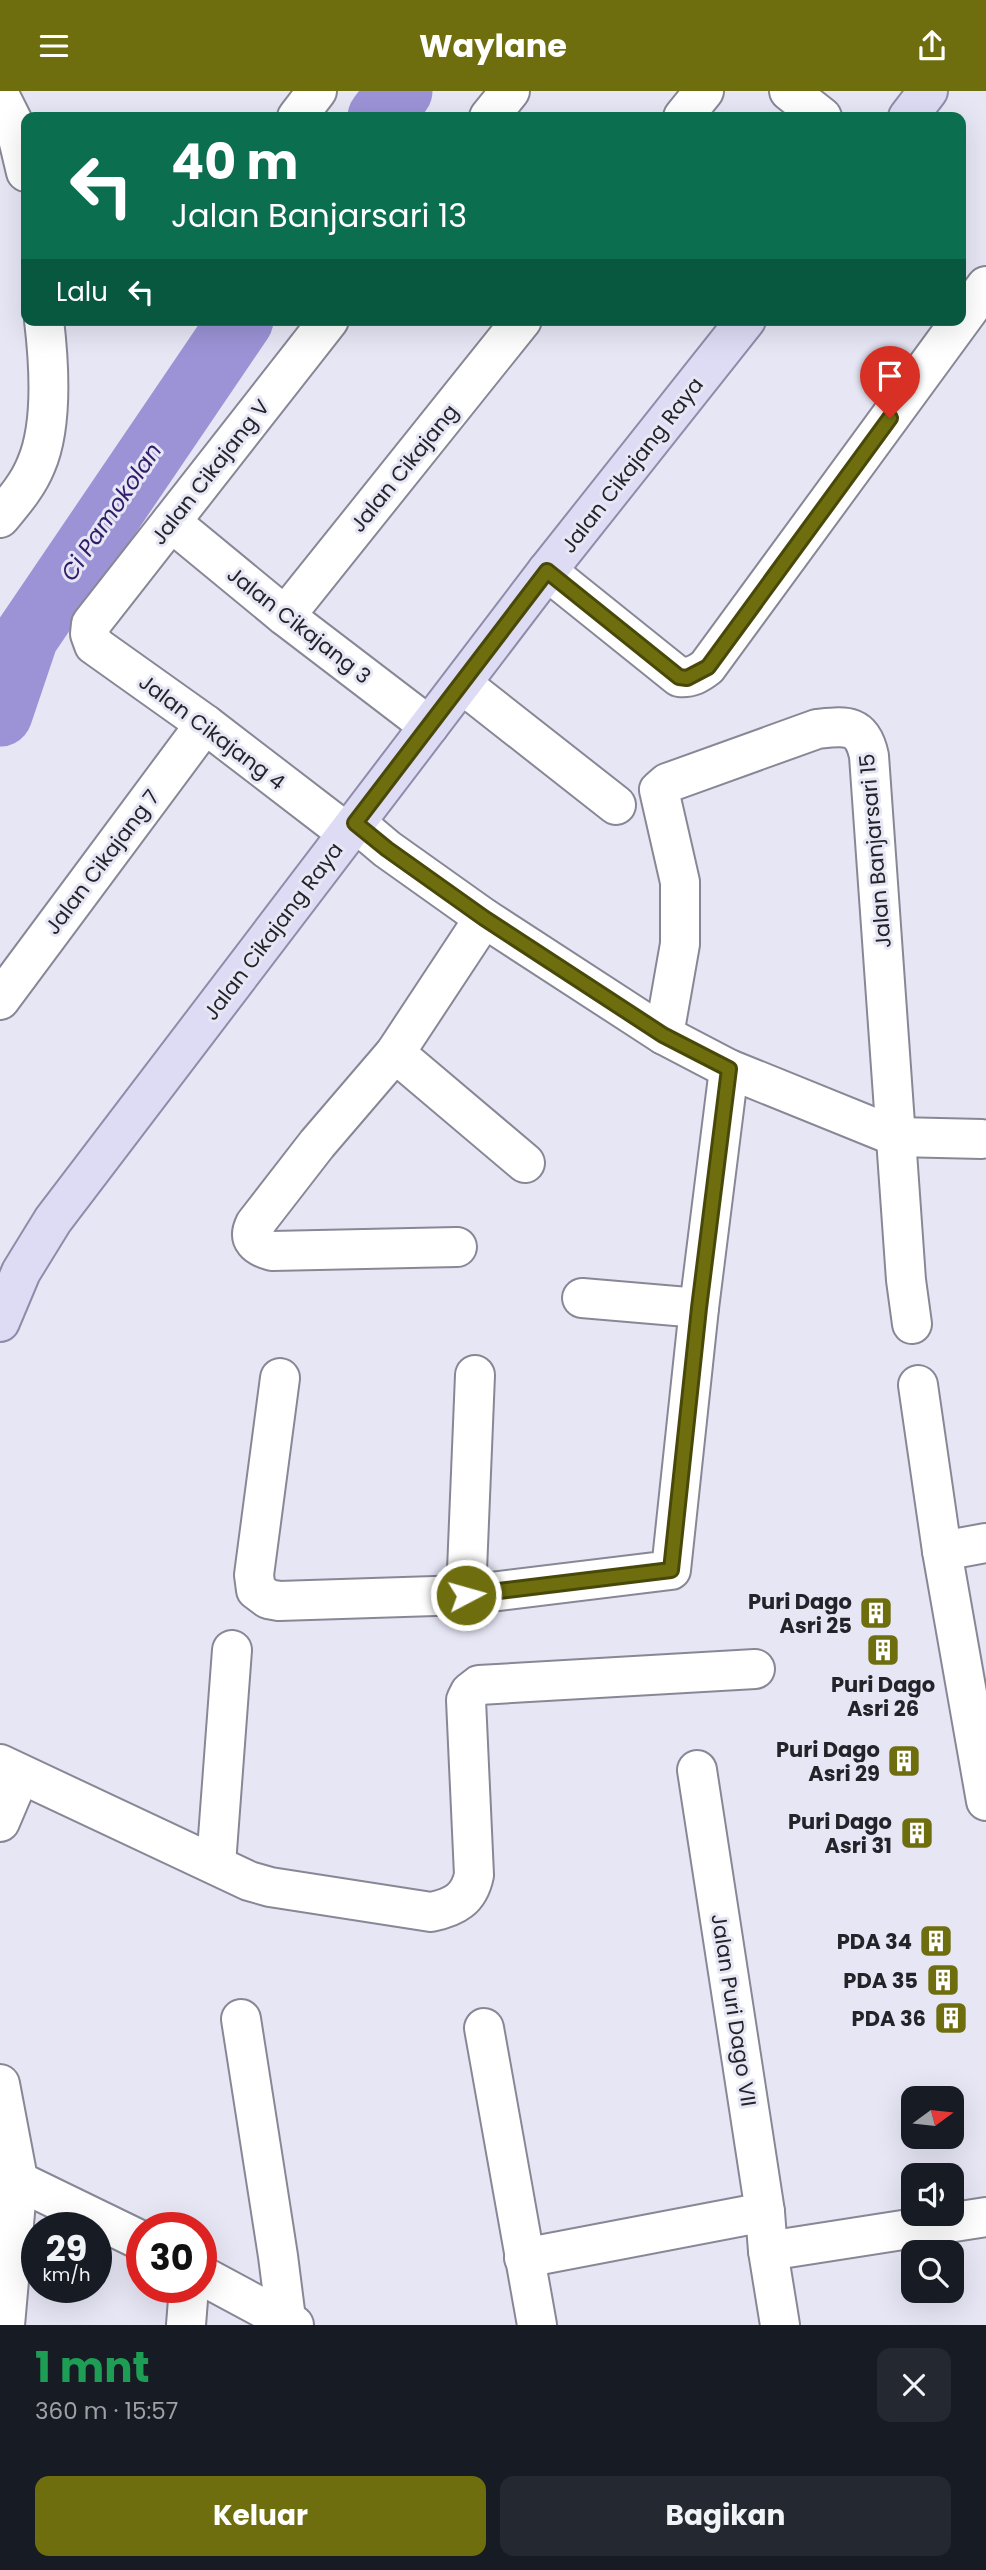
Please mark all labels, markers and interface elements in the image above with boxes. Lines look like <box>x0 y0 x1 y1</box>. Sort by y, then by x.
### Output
text: Waylane <box>419 23 567 68</box>
icon: menu <box>35 27 73 65</box>
icon: share <box>913 27 951 65</box>
text: 40 m <box>171 128 298 196</box>
icon: left <box>56 140 147 231</box>
text: Jalan Banjarsari 13 <box>171 193 467 238</box>
icon: left <box>122 273 160 311</box>
text: Lalu <box>56 274 108 310</box>
pin <box>860 346 920 418</box>
icon: arrive <box>871 357 909 395</box>
street label: Jalan Cikajang Raya <box>554 371 710 559</box>
street label: Jalan Cikajang V <box>144 393 276 551</box>
street label: Jalan Cikajang <box>343 398 465 538</box>
water label: Ci Pamokolan <box>53 437 169 587</box>
street label: Jalan Cikajang 3 <box>221 560 377 690</box>
street label: Jalan Cikajang 4 <box>133 667 291 797</box>
street label: Jalan Banjarsari 15 <box>852 753 898 949</box>
street label: Jalan Cikajang 7 <box>38 784 166 940</box>
street label: Jalan Cikajang Raya <box>196 836 350 1026</box>
position arrow <box>429 1558 503 1632</box>
place label: Puri Dago Asri 25 <box>748 1587 852 1640</box>
building icon: Puri Dago Asri 25 <box>857 1594 895 1632</box>
building icon: Puri Dago Asri 26 <box>864 1631 902 1669</box>
place label: Puri Dago Asri 26 <box>831 1670 935 1723</box>
place label: Puri Dago Asri 29 <box>776 1735 880 1788</box>
building icon: Puri Dago Asri 29 <box>885 1742 923 1780</box>
place label: Puri Dago Asri 31 <box>788 1807 892 1860</box>
building icon: Puri Dago Asri 31 <box>898 1814 936 1852</box>
street label: Jalan Puri Dago VII <box>704 1912 764 2108</box>
building icon: PDA 34 <box>917 1922 955 1960</box>
place label: PDA 34 <box>837 1927 912 1956</box>
building icon: PDA 35 <box>924 1961 962 1999</box>
place label: PDA 35 <box>843 1966 918 1995</box>
building icon: PDA 36 <box>932 1999 970 2037</box>
place label: PDA 36 <box>852 2004 926 2033</box>
north arrow <box>901 2086 964 2149</box>
map controls <box>901 2086 964 2303</box>
button: sound <box>901 2163 964 2226</box>
speed limit sign: 30 <box>126 2212 217 2303</box>
text: 29 <box>46 2224 87 2273</box>
button: search <box>901 2240 964 2303</box>
text: km/h <box>43 2262 90 2287</box>
text: 1 mnt <box>35 2338 150 2397</box>
button: close <box>877 2348 951 2422</box>
text: 360 m · 15:57 <box>35 2395 178 2427</box>
button: Keluar <box>35 2476 486 2556</box>
button: Bagikan <box>500 2476 951 2556</box>

